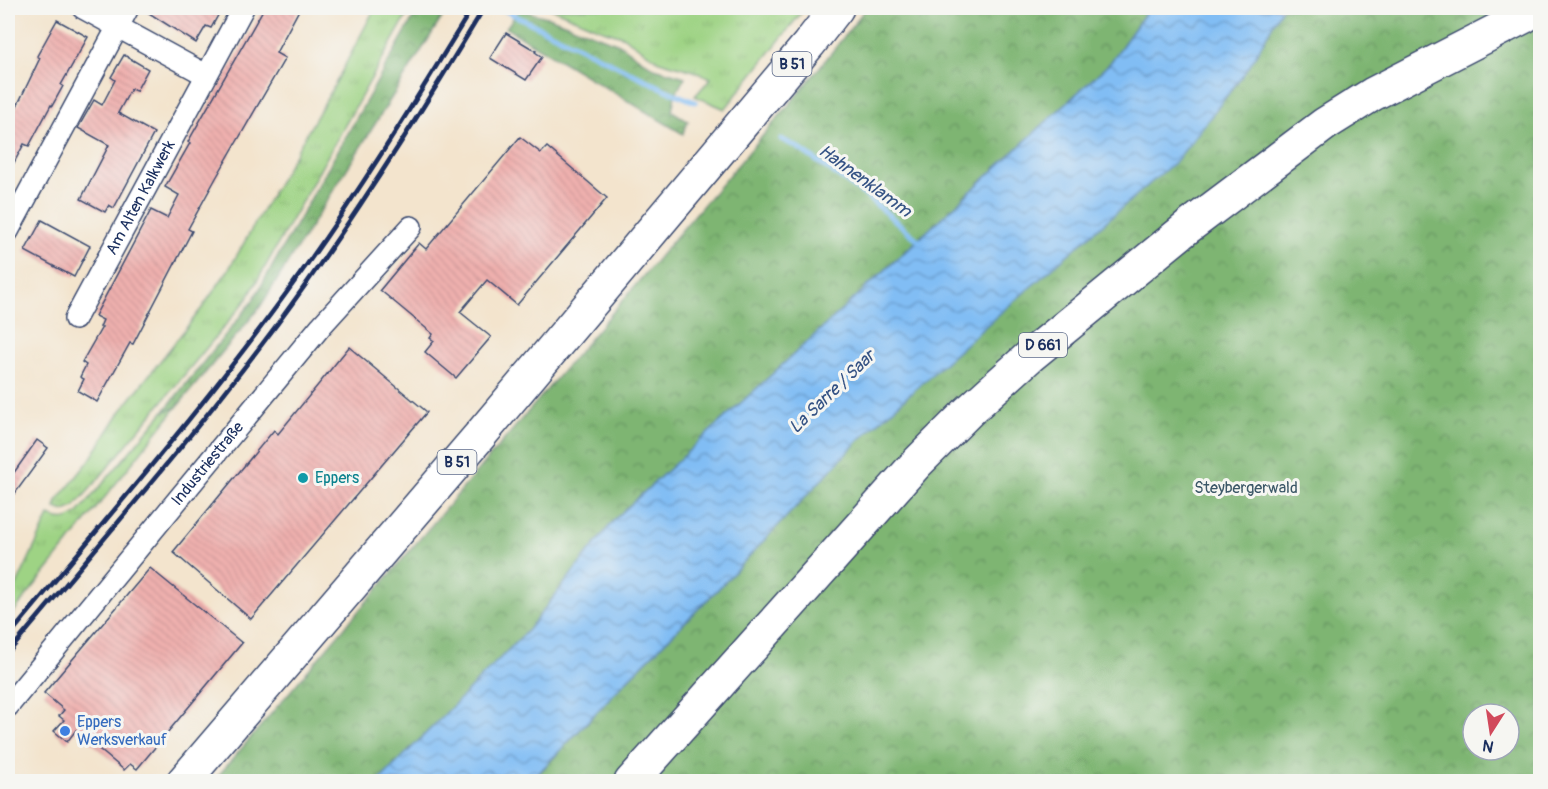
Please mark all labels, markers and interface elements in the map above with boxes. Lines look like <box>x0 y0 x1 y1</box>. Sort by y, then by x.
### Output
road number: B 51 <box>772 52 812 76</box>
street label: Am Alten Kalkwerk <box>102 137 180 258</box>
water label: Hahnenklamm <box>814 140 917 223</box>
road number: D 661 <box>1019 333 1067 357</box>
water label: La Sarre / Saar <box>784 344 882 439</box>
street label: Industriestraße <box>167 417 248 510</box>
road number: B 51 <box>438 450 476 474</box>
place label: Eppers <box>315 468 359 488</box>
marker: Eppers <box>296 471 310 485</box>
park label: Steybergerwald <box>1194 478 1298 498</box>
north arrow <box>1461 702 1521 762</box>
place label: Eppers Werksverkauf <box>77 712 168 750</box>
marker: Eppers Werksverkauf <box>58 724 72 738</box>
text: N <box>1481 735 1495 757</box>

